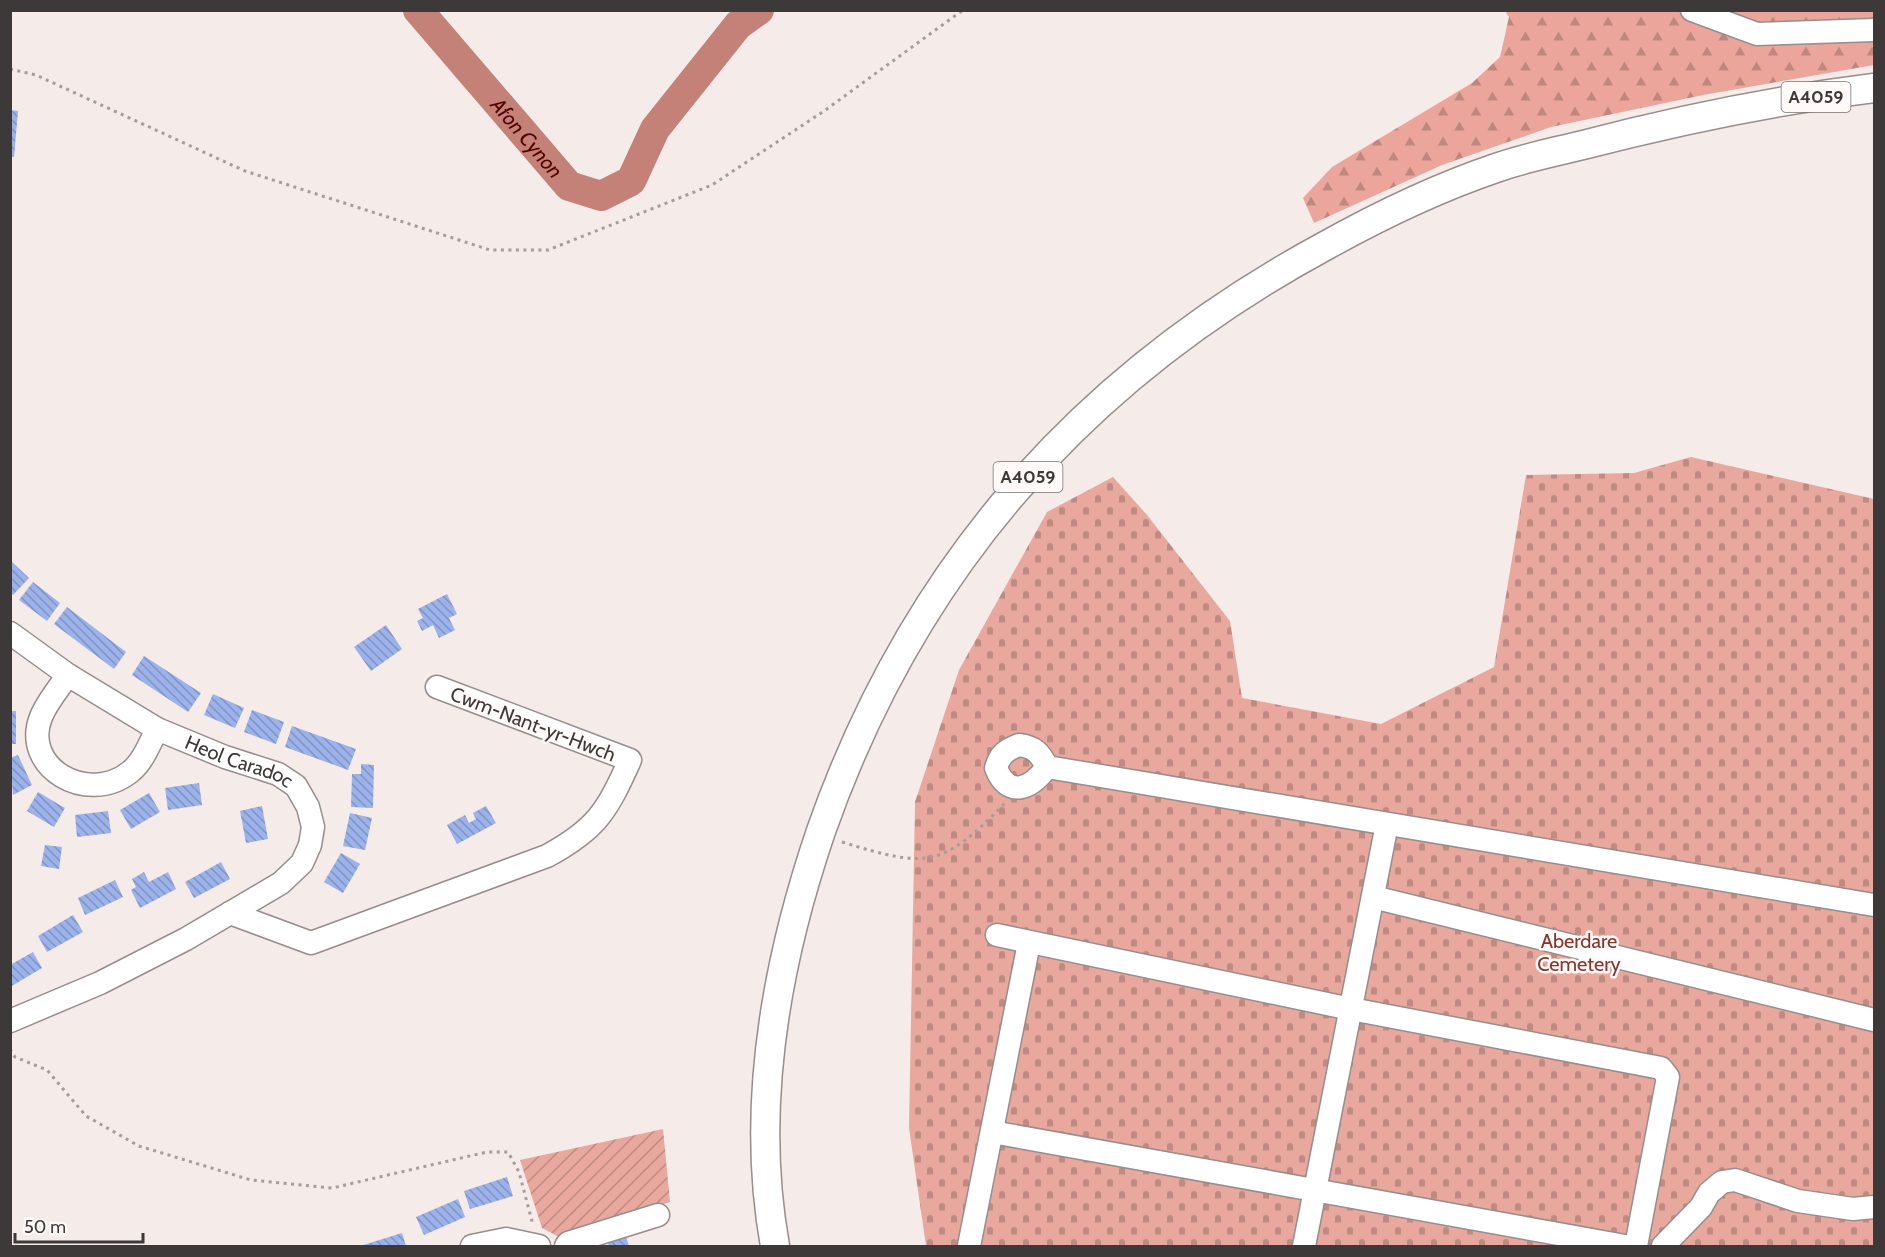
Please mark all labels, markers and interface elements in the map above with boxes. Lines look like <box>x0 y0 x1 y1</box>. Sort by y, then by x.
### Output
road number: A4059 <box>1782 82 1850 112</box>
water label: Afon Cynon <box>485 91 569 183</box>
road number: A4059 <box>994 462 1062 492</box>
street label: Cwm-Nant-yr-Hwch <box>447 681 619 767</box>
street label: Heol Caradoc <box>182 730 298 793</box>
park label: Aberdare Cemetery <box>1537 929 1621 976</box>
scale bar <box>15 1206 142 1244</box>
text: 50 m <box>24 1216 66 1238</box>

